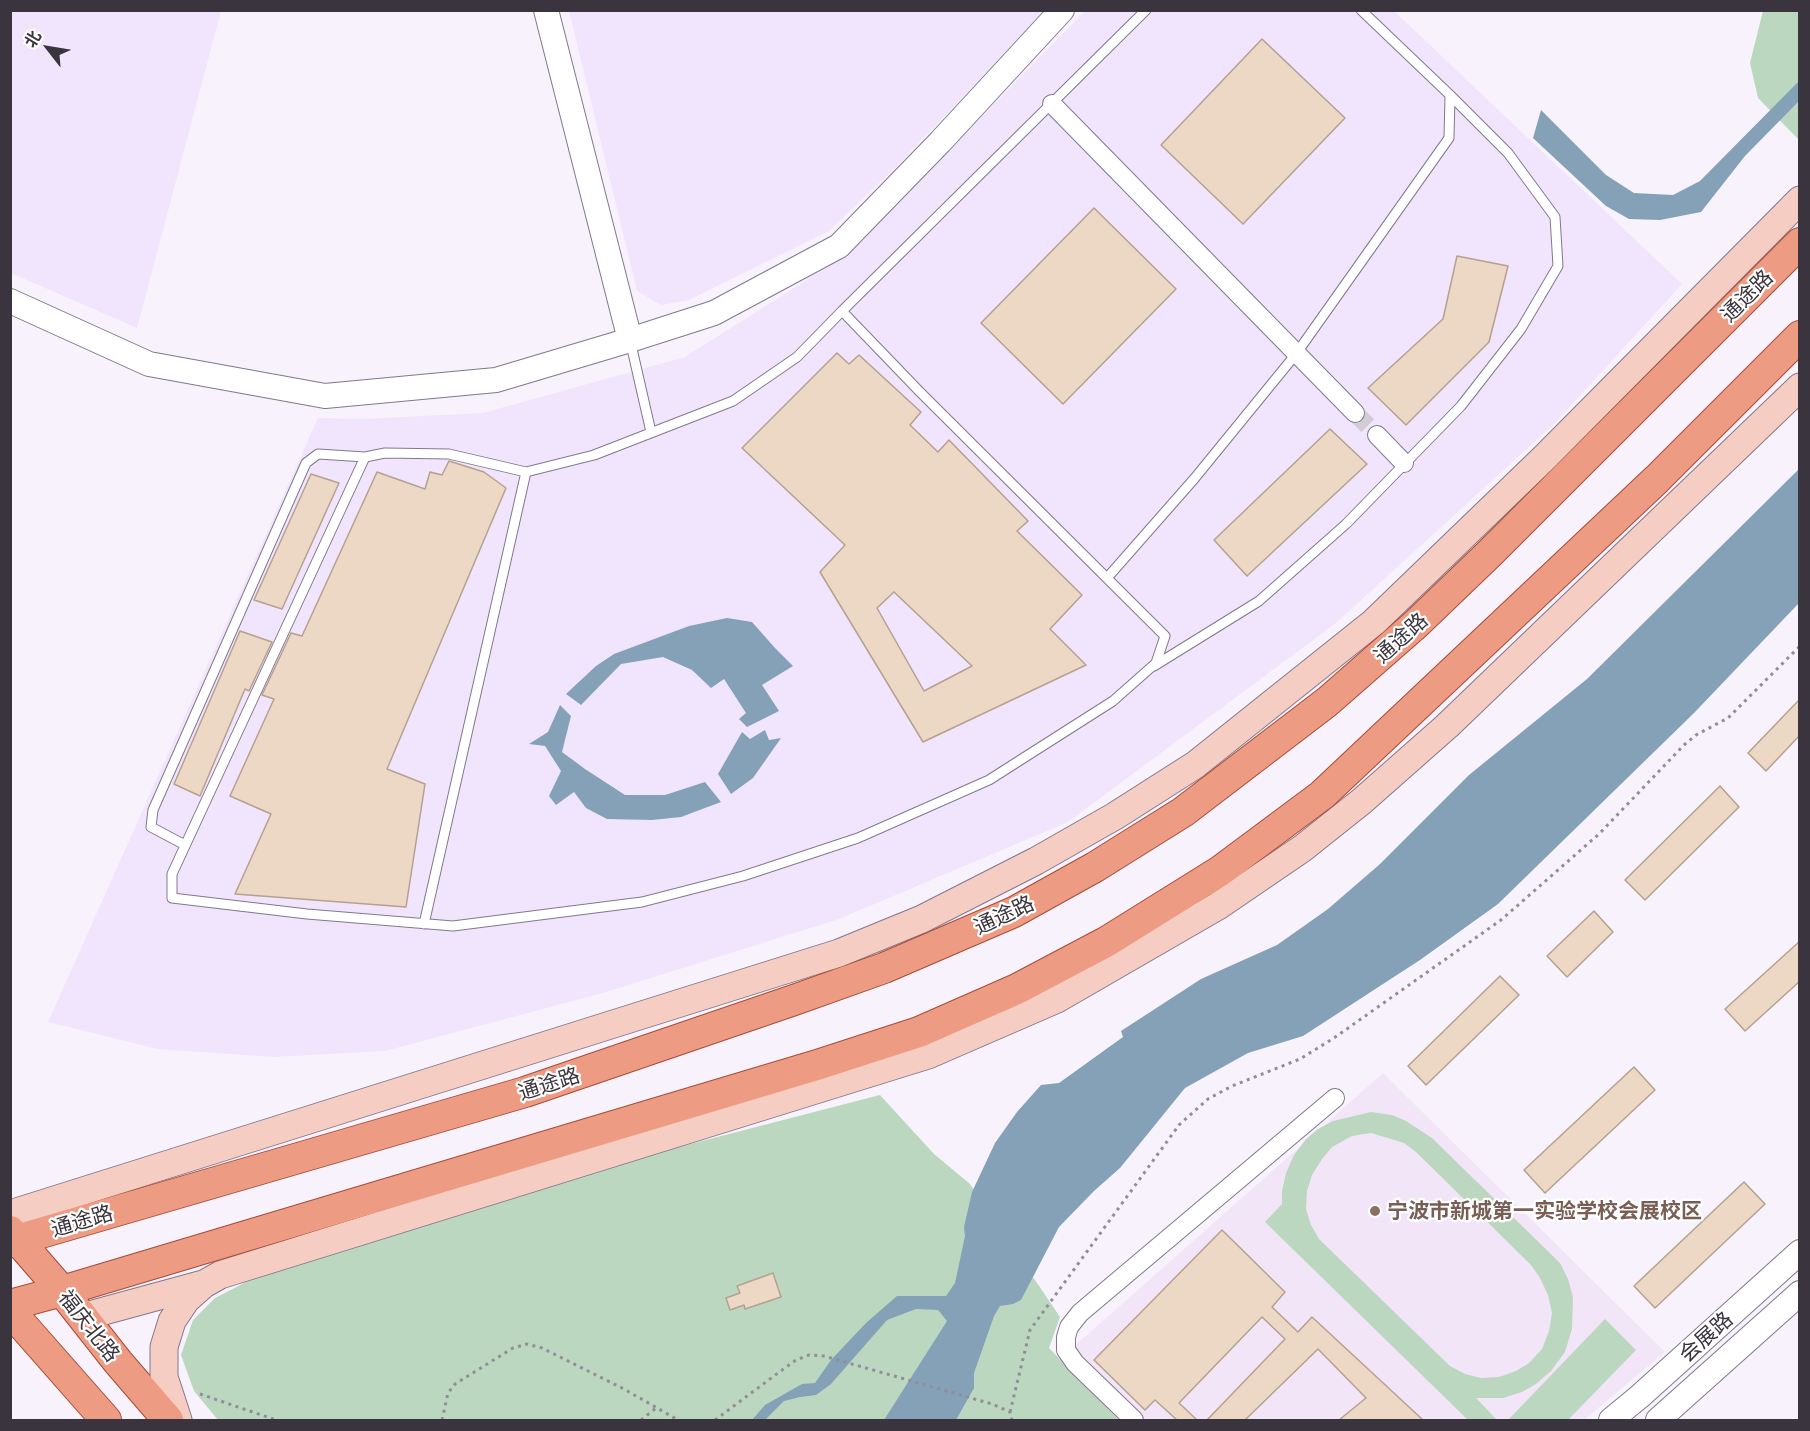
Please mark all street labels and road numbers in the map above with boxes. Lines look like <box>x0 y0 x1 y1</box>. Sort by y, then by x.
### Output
street label: 通途路 <box>1716 265 1778 327</box>
street label: 通途路 <box>1369 608 1433 668</box>
street label: 通途路 <box>970 890 1038 940</box>
street label: 通途路 <box>515 1062 583 1106</box>
street label: 通途路 <box>48 1200 116 1242</box>
street label: 福庆北路 <box>53 1285 125 1367</box>
street label: 会展路 <box>1674 1307 1738 1367</box>

